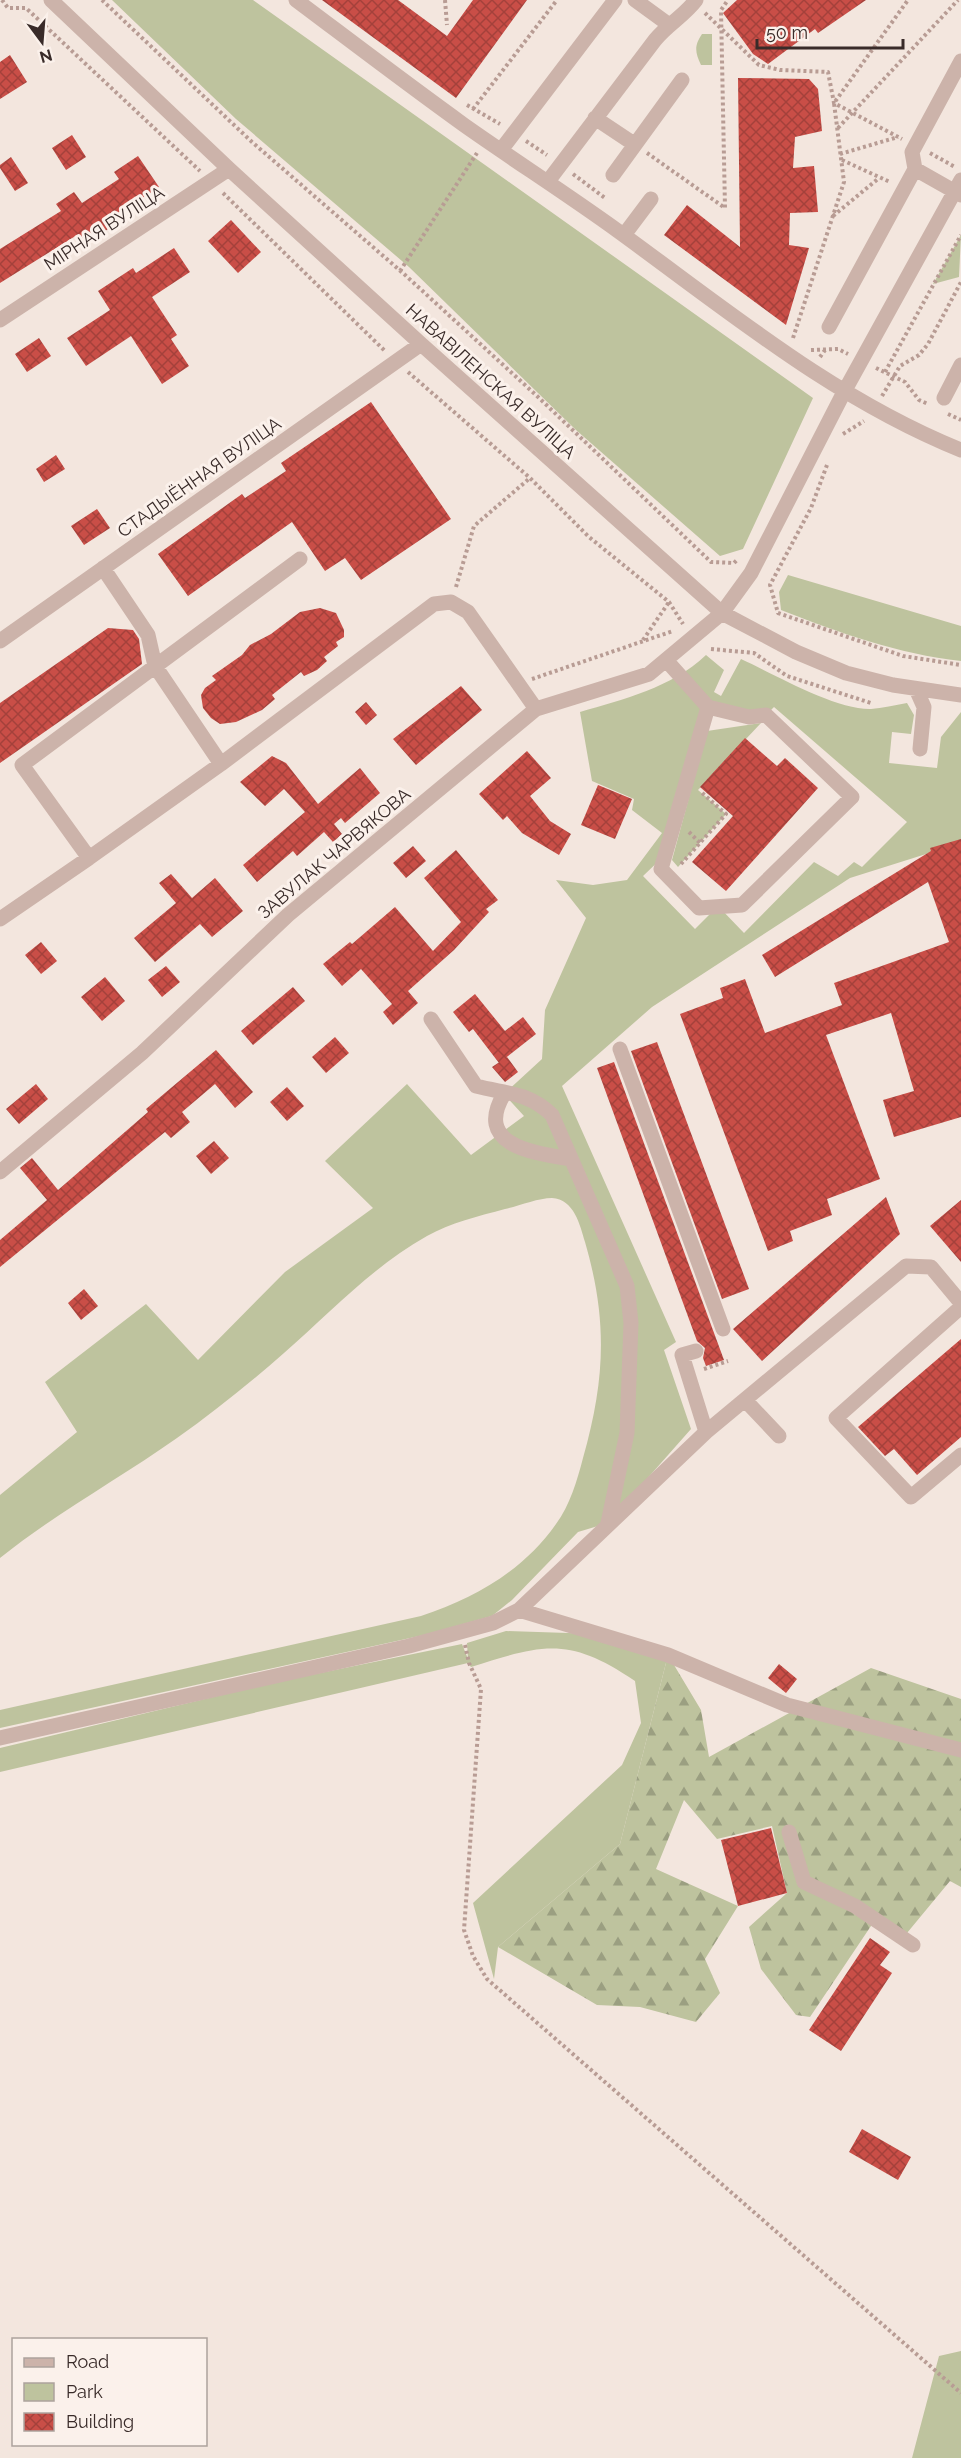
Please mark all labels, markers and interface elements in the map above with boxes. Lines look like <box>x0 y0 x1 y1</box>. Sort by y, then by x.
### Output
north arrow <box>12 12 72 72</box>
scale bar <box>757 12 902 50</box>
text: 50 m <box>766 22 808 43</box>
text: N <box>38 45 54 67</box>
street label: МІРНАЯ ВУЛІЦА <box>40 181 168 275</box>
street label: НАВАВІЛЕНСКАЯ ВУЛІЦА <box>402 299 580 463</box>
street label: СТАДЫЁННАЯ ВУЛІЦА <box>113 413 285 541</box>
street label: ЗАВУЛАК ЧАРВЯКОВА <box>254 783 414 923</box>
legend <box>12 2338 207 2446</box>
text: Road <box>66 2351 109 2372</box>
text: Park <box>66 2381 103 2402</box>
text: Building <box>66 2411 134 2432</box>

